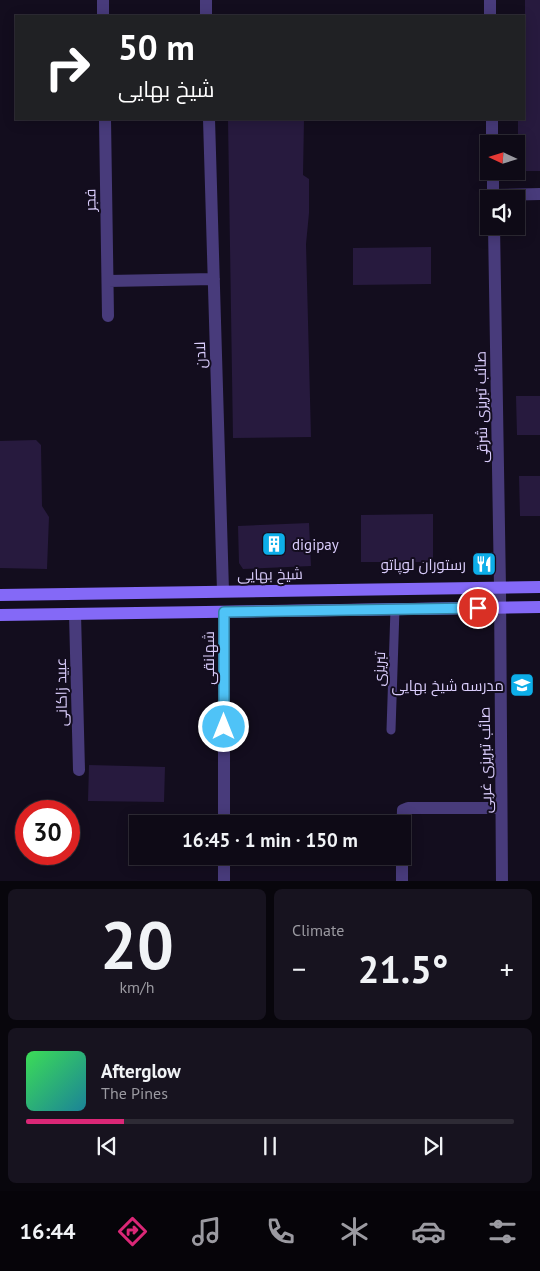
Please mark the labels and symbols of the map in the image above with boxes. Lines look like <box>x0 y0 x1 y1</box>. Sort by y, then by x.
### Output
north arrow <box>480 135 525 180</box>
street label: فجر <box>80 189 100 212</box>
street label: لادن <box>190 341 211 369</box>
street label: صائب تبریزی شرقی <box>471 351 492 463</box>
building icon: digipay <box>261 531 287 557</box>
place label: digipay <box>292 535 339 554</box>
restaurant icon: رستوران لوپاتو <box>471 551 497 577</box>
place label: رستوران لوپاتو <box>381 555 466 575</box>
street label: شیخ بهایی <box>237 564 303 586</box>
pin <box>457 587 499 629</box>
street label: شهانقی <box>199 631 219 685</box>
street label: تبریزی <box>369 651 390 687</box>
street label: عبید زاکانی <box>51 657 72 727</box>
school or university icon: مدرسه شیخ بهایی <box>509 672 535 698</box>
place label: مدرسه شیخ بهایی <box>391 676 504 697</box>
position arrow <box>197 700 249 752</box>
street label: صائب تبریزی غربی <box>475 707 496 813</box>
speed limit sign: 30 <box>15 800 80 865</box>

